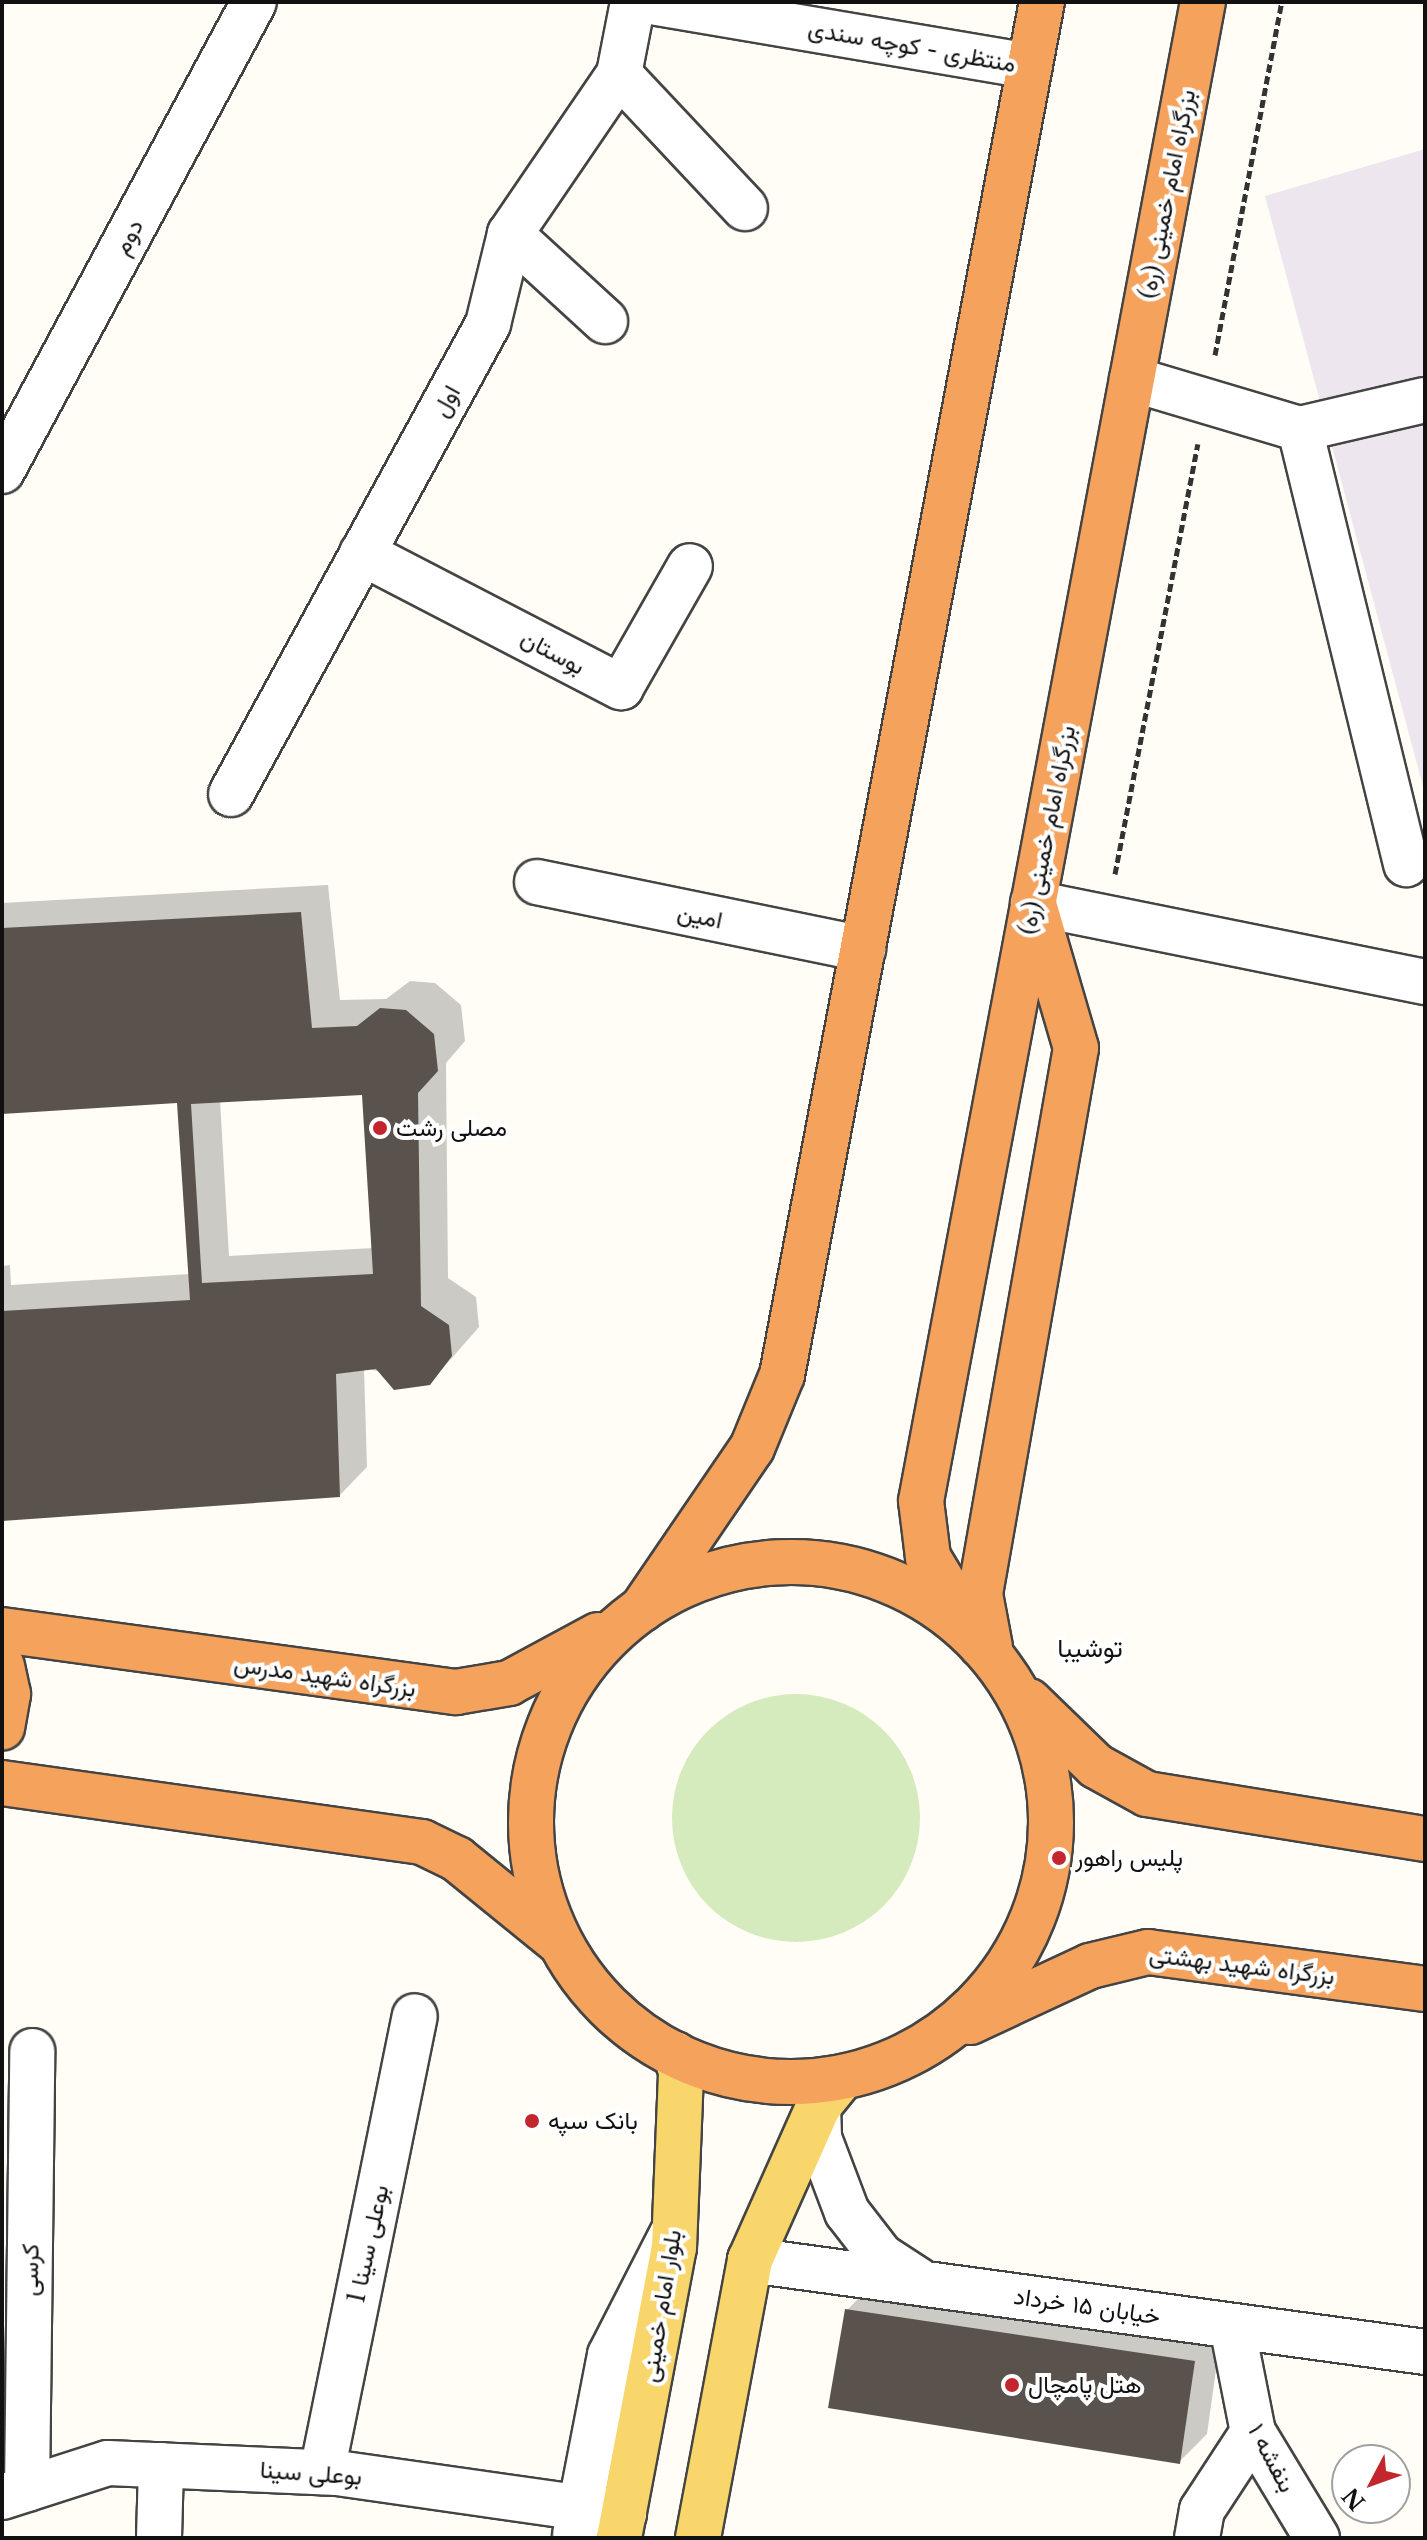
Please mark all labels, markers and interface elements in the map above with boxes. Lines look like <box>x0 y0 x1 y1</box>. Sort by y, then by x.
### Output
street label: منتظری - کوچه سندی <box>806 14 1018 78</box>
street label: بزرگراه امام خمینی (ره) <box>1133 87 1201 301</box>
street label: دوم <box>107 214 149 260</box>
street label: اول <box>426 380 466 422</box>
street label: بوستان <box>516 623 590 681</box>
street label: بزرگراه امام خمینی (ره) <box>1013 723 1081 937</box>
street label: امین <box>675 897 725 935</box>
place label: مصلی رشت <box>396 1114 507 1142</box>
marker: مصلی رشت <box>371 1119 389 1137</box>
district label: توشیبا <box>1057 1633 1123 1665</box>
street label: بزرگراه شهید مدرس <box>232 1649 418 1703</box>
place label: پلیس راهور <box>1075 1844 1183 1872</box>
marker: پلیس راهور <box>1050 1849 1068 1867</box>
street label: بزرگراه شهید بهشتی <box>1148 1939 1336 1991</box>
place label: بانک سپه <box>548 2107 638 2135</box>
marker: بانک سپه <box>523 2112 541 2130</box>
street label: بوعلی سینا 1 <box>341 2182 395 2306</box>
street label: بلوار امام خمینی <box>635 2228 687 2384</box>
street label: کرسی <box>15 2243 45 2297</box>
street label: خیابان ۱۵ خرداد <box>1012 2281 1162 2331</box>
place label: هتل پامچال <box>1028 2371 1141 2399</box>
marker: هتل پامچال <box>1003 2376 1021 2394</box>
street label: بنفشه ۱ <box>1242 2419 1302 2497</box>
north arrow <box>1331 2444 1411 2524</box>
street label: بوعلی سینا <box>259 2455 363 2491</box>
text: N <box>1337 2482 1371 2515</box>

